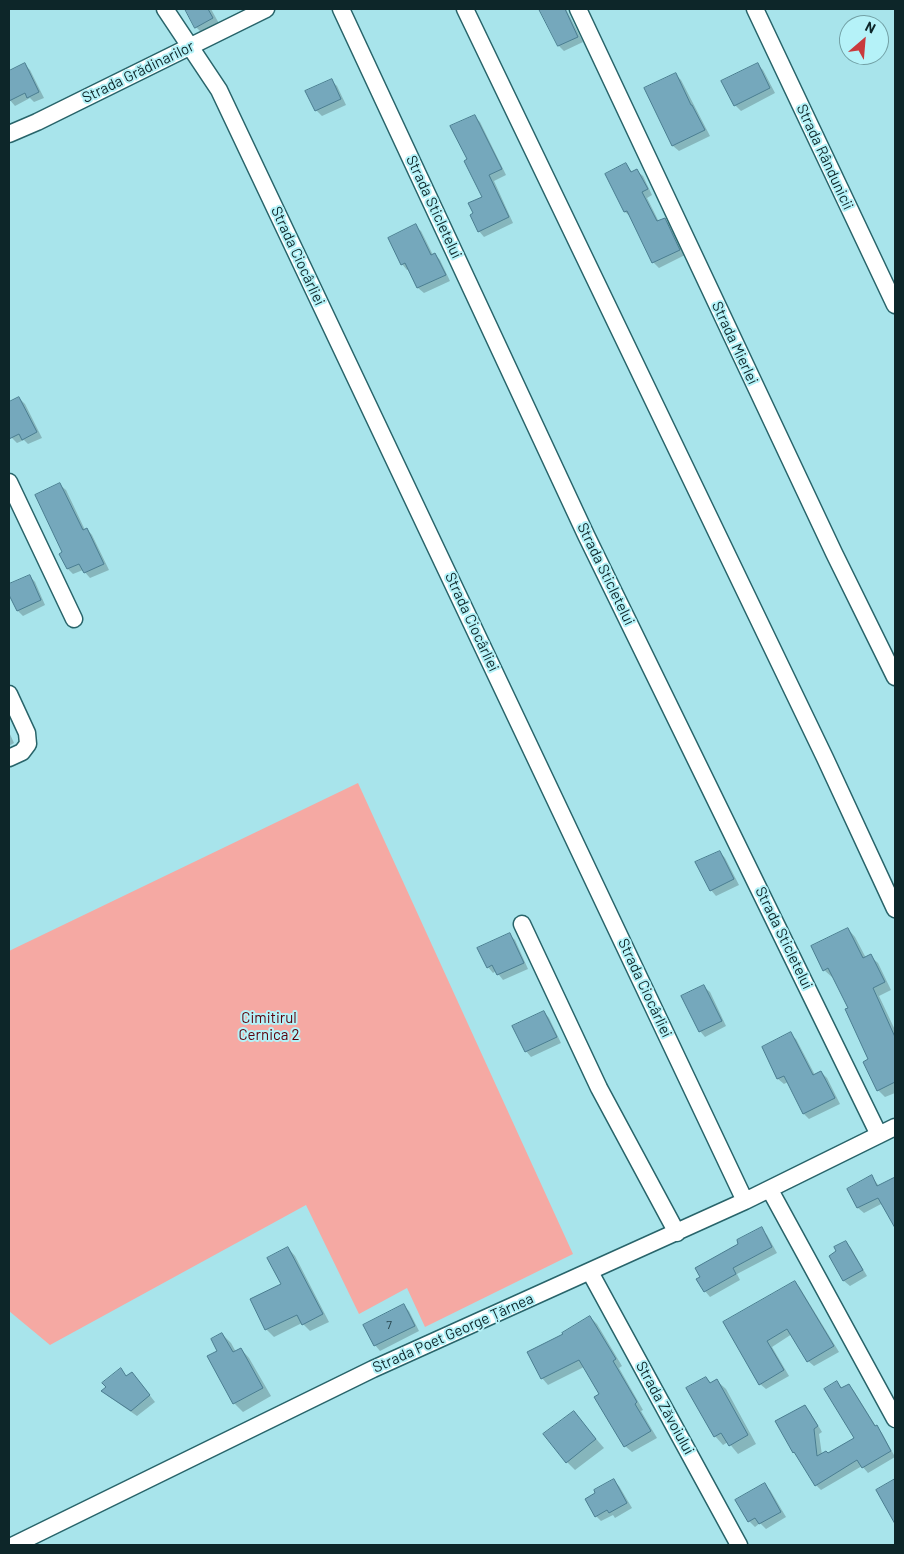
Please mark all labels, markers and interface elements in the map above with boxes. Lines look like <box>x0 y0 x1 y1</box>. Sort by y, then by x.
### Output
north arrow <box>839 15 889 65</box>
text: N <box>863 17 879 37</box>
street label: Strada Grădinarilor <box>79 37 197 107</box>
street label: Strada Rândunicii <box>793 101 857 213</box>
street label: Strada Sticletelui <box>402 152 466 262</box>
street label: Strada Ciocârliei <box>267 204 329 308</box>
street label: Strada Mierlei <box>708 299 762 387</box>
street label: Strada Sticletelui <box>573 520 639 628</box>
street label: Strada Ciocârliei <box>441 570 503 674</box>
street label: Strada Sticletelui <box>751 884 817 992</box>
street label: Strada Ciocârliei <box>614 936 676 1040</box>
park label: Cimitirul Cernica 2 <box>239 1009 299 1044</box>
street label: Strada Poet George Țărnea <box>370 1289 536 1377</box>
house number: 7 <box>386 1318 392 1332</box>
street label: Strada Zăvoiului <box>632 1358 698 1458</box>

